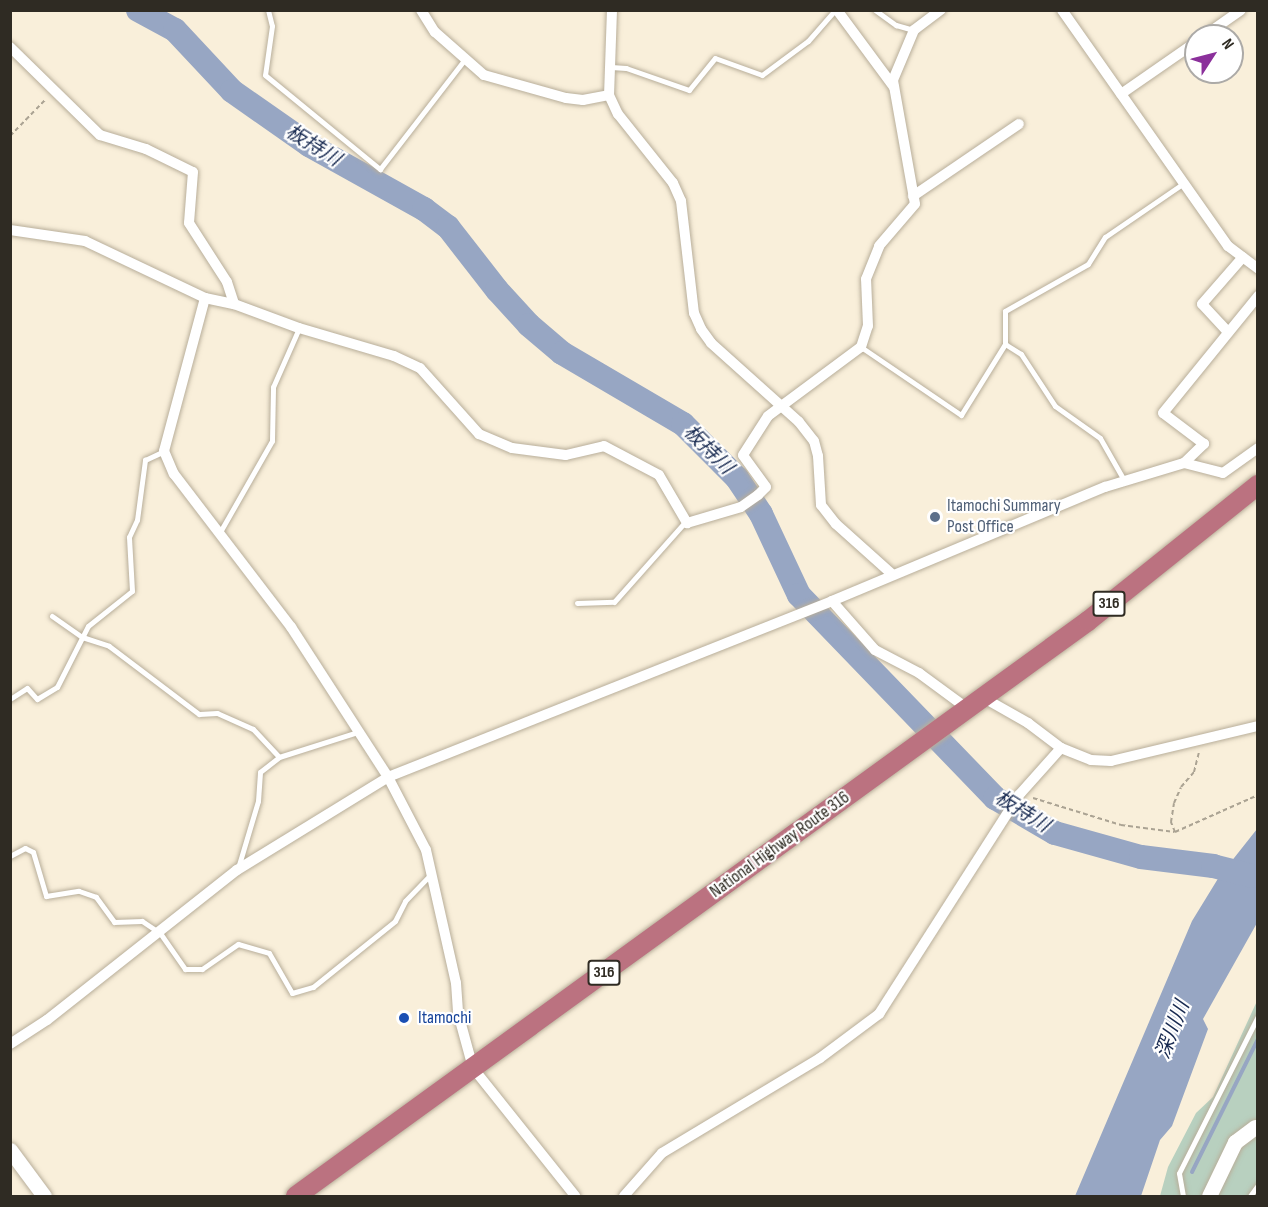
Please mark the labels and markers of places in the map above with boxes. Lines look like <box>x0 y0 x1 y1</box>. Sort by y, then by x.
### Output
place label: Itamochi Summary Post Office <box>947 496 1061 538</box>
marker: Itamochi Summary Post Office <box>928 510 942 524</box>
place label: Itamochi <box>418 1007 471 1029</box>
marker: Itamochi <box>395 1009 413 1027</box>

